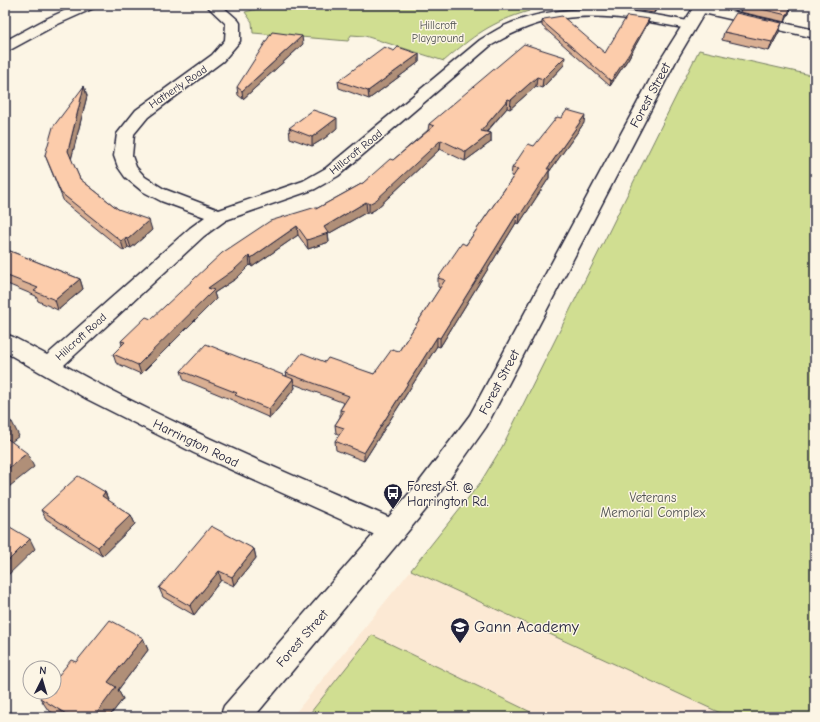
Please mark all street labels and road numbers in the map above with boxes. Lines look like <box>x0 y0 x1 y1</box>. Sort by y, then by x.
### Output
street label: Forest Street <box>627 59 674 130</box>
street label: Hatherly Road <box>146 63 210 111</box>
street label: Hillcroft Road <box>327 127 385 177</box>
street label: Hillcroft Road <box>53 311 109 363</box>
street label: Forest Street <box>476 346 523 417</box>
street label: Harrington Road <box>151 416 241 470</box>
street label: Forest Street <box>273 605 332 670</box>

